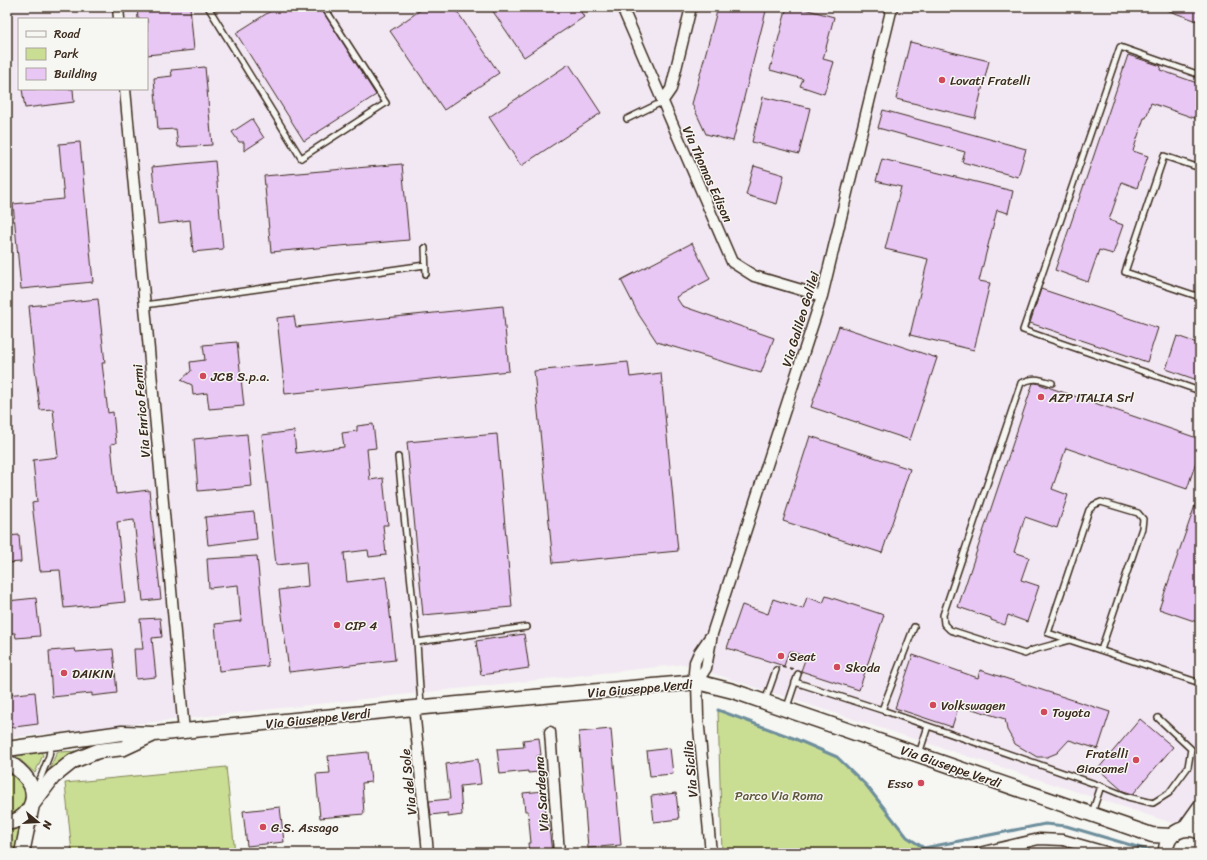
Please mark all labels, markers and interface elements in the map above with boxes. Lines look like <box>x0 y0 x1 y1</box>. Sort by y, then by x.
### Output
legend <box>18 18 148 90</box>
text: Road <box>54 23 81 45</box>
text: Park <box>54 43 79 65</box>
text: Building <box>54 63 97 85</box>
place label: Lovati Fratelli <box>950 69 1031 92</box>
marker: Lovati Fratelli <box>937 75 947 85</box>
street label: Via Thomas Edison <box>676 122 739 226</box>
street label: Via Galileo Galilei <box>775 268 826 370</box>
street label: Via Enrico Fermi <box>126 363 157 459</box>
place label: JCB S.p.a. <box>210 365 270 388</box>
marker: JCB S.p.a. <box>198 371 208 381</box>
place label: AZP ITALIA Srl <box>1048 386 1134 409</box>
marker: AZP ITALIA Srl <box>1036 392 1046 402</box>
place label: CIP 4 <box>345 614 377 637</box>
marker: CIP 4 <box>332 620 342 630</box>
place label: Seat <box>789 645 816 668</box>
marker: Seat <box>776 651 786 661</box>
place label: Skoda <box>845 656 881 679</box>
place label: DAIKIN <box>72 662 113 685</box>
marker: Skoda <box>832 662 842 672</box>
marker: DAIKIN <box>59 668 69 678</box>
street label: Via Giuseppe Verdi <box>587 672 694 705</box>
place label: Volkswagen <box>941 694 1006 717</box>
marker: Volkswagen <box>928 700 938 710</box>
place label: Toyota <box>1052 701 1091 724</box>
street label: Via Giuseppe Verdi <box>265 702 372 735</box>
marker: Toyota <box>1039 707 1049 717</box>
street label: Via Giuseppe Verdi <box>897 738 1005 795</box>
street label: Via Sicilia <box>677 739 704 798</box>
place label: Fratelli Giacomel <box>1076 742 1128 780</box>
street label: Via del Sole <box>394 747 423 816</box>
street label: Via Sardegna <box>527 755 556 832</box>
marker: Fratelli Giacomel <box>1131 755 1141 765</box>
place label: Esso <box>887 772 913 795</box>
marker: Esso <box>916 778 926 788</box>
park label: Parco Via Roma <box>735 784 824 807</box>
north arrow <box>18 802 58 842</box>
place label: G.S. Assago <box>271 816 339 839</box>
text: N <box>37 817 58 832</box>
marker: G.S. Assago <box>258 822 268 832</box>

